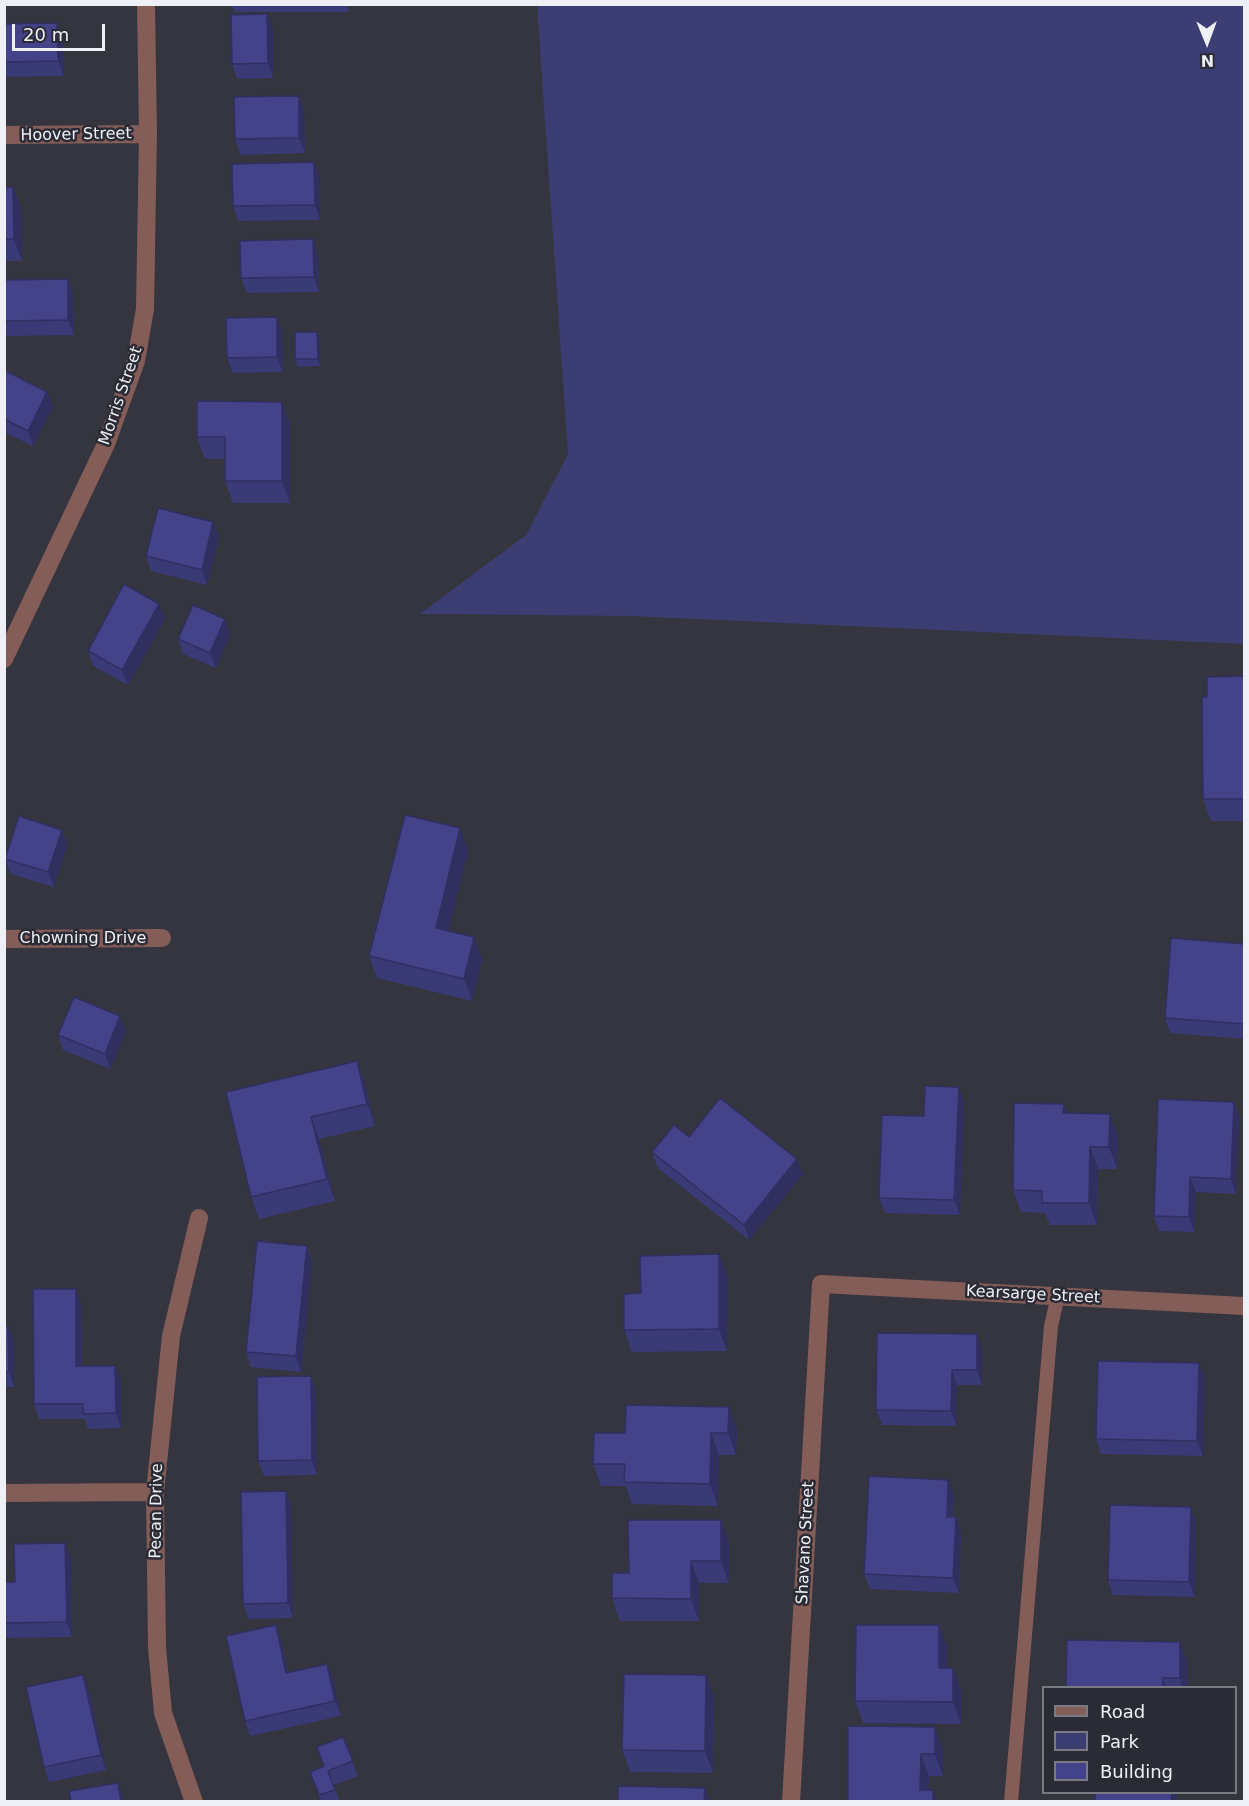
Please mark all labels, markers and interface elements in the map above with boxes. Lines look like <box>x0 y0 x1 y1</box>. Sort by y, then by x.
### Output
scale bar <box>15 12 108 50</box>
north arrow <box>1177 12 1237 72</box>
text: 20 m <box>23 24 69 45</box>
text: N <box>1200 51 1214 70</box>
street label: Hoover Street <box>20 124 132 146</box>
street label: Morris Street <box>95 344 147 448</box>
street label: Chowning Drive <box>20 929 146 949</box>
street label: Kearsarge Street <box>966 1282 1100 1308</box>
street label: Pecan Drive <box>147 1463 167 1559</box>
street label: Shavano Street <box>793 1481 819 1605</box>
legend <box>1042 1686 1237 1794</box>
text: Road <box>1100 1701 1145 1722</box>
text: Park <box>1100 1731 1139 1752</box>
text: Building <box>1100 1761 1173 1782</box>

